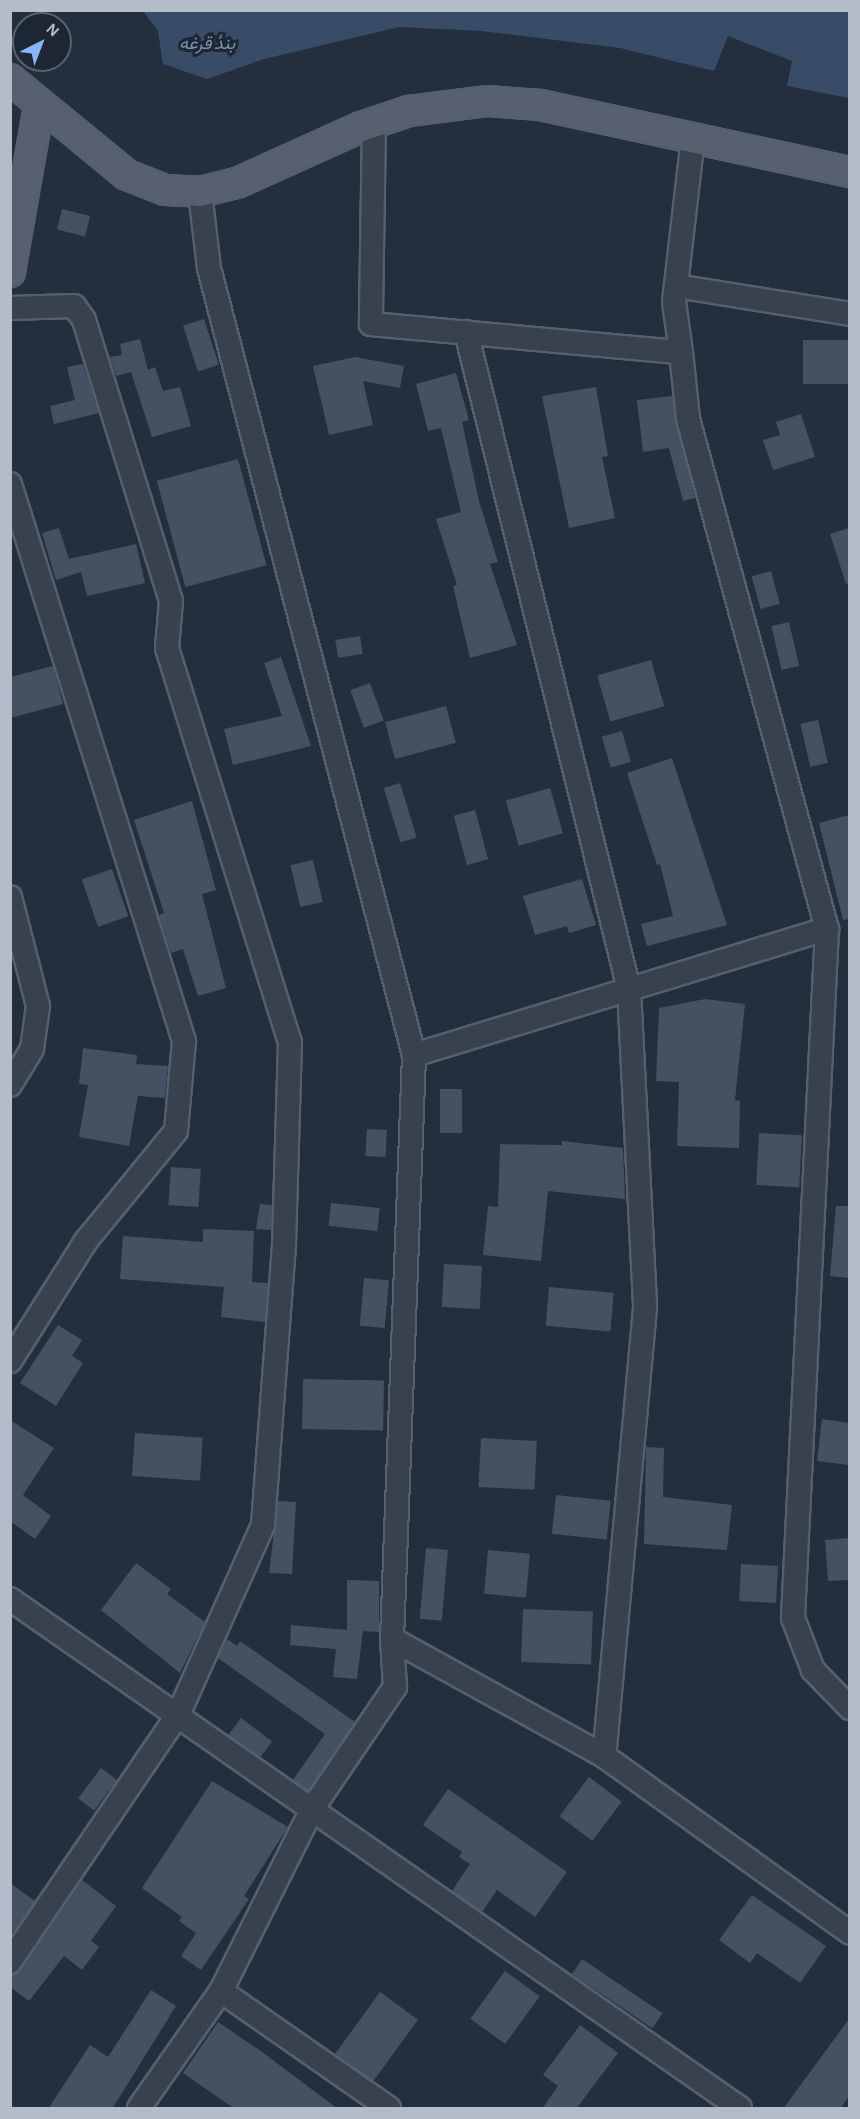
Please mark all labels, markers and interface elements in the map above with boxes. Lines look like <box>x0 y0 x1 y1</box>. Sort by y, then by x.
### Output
north arrow <box>12 12 72 72</box>
text: N <box>43 20 62 40</box>
water label: بندٔ قرغه <box>179 33 235 55</box>

